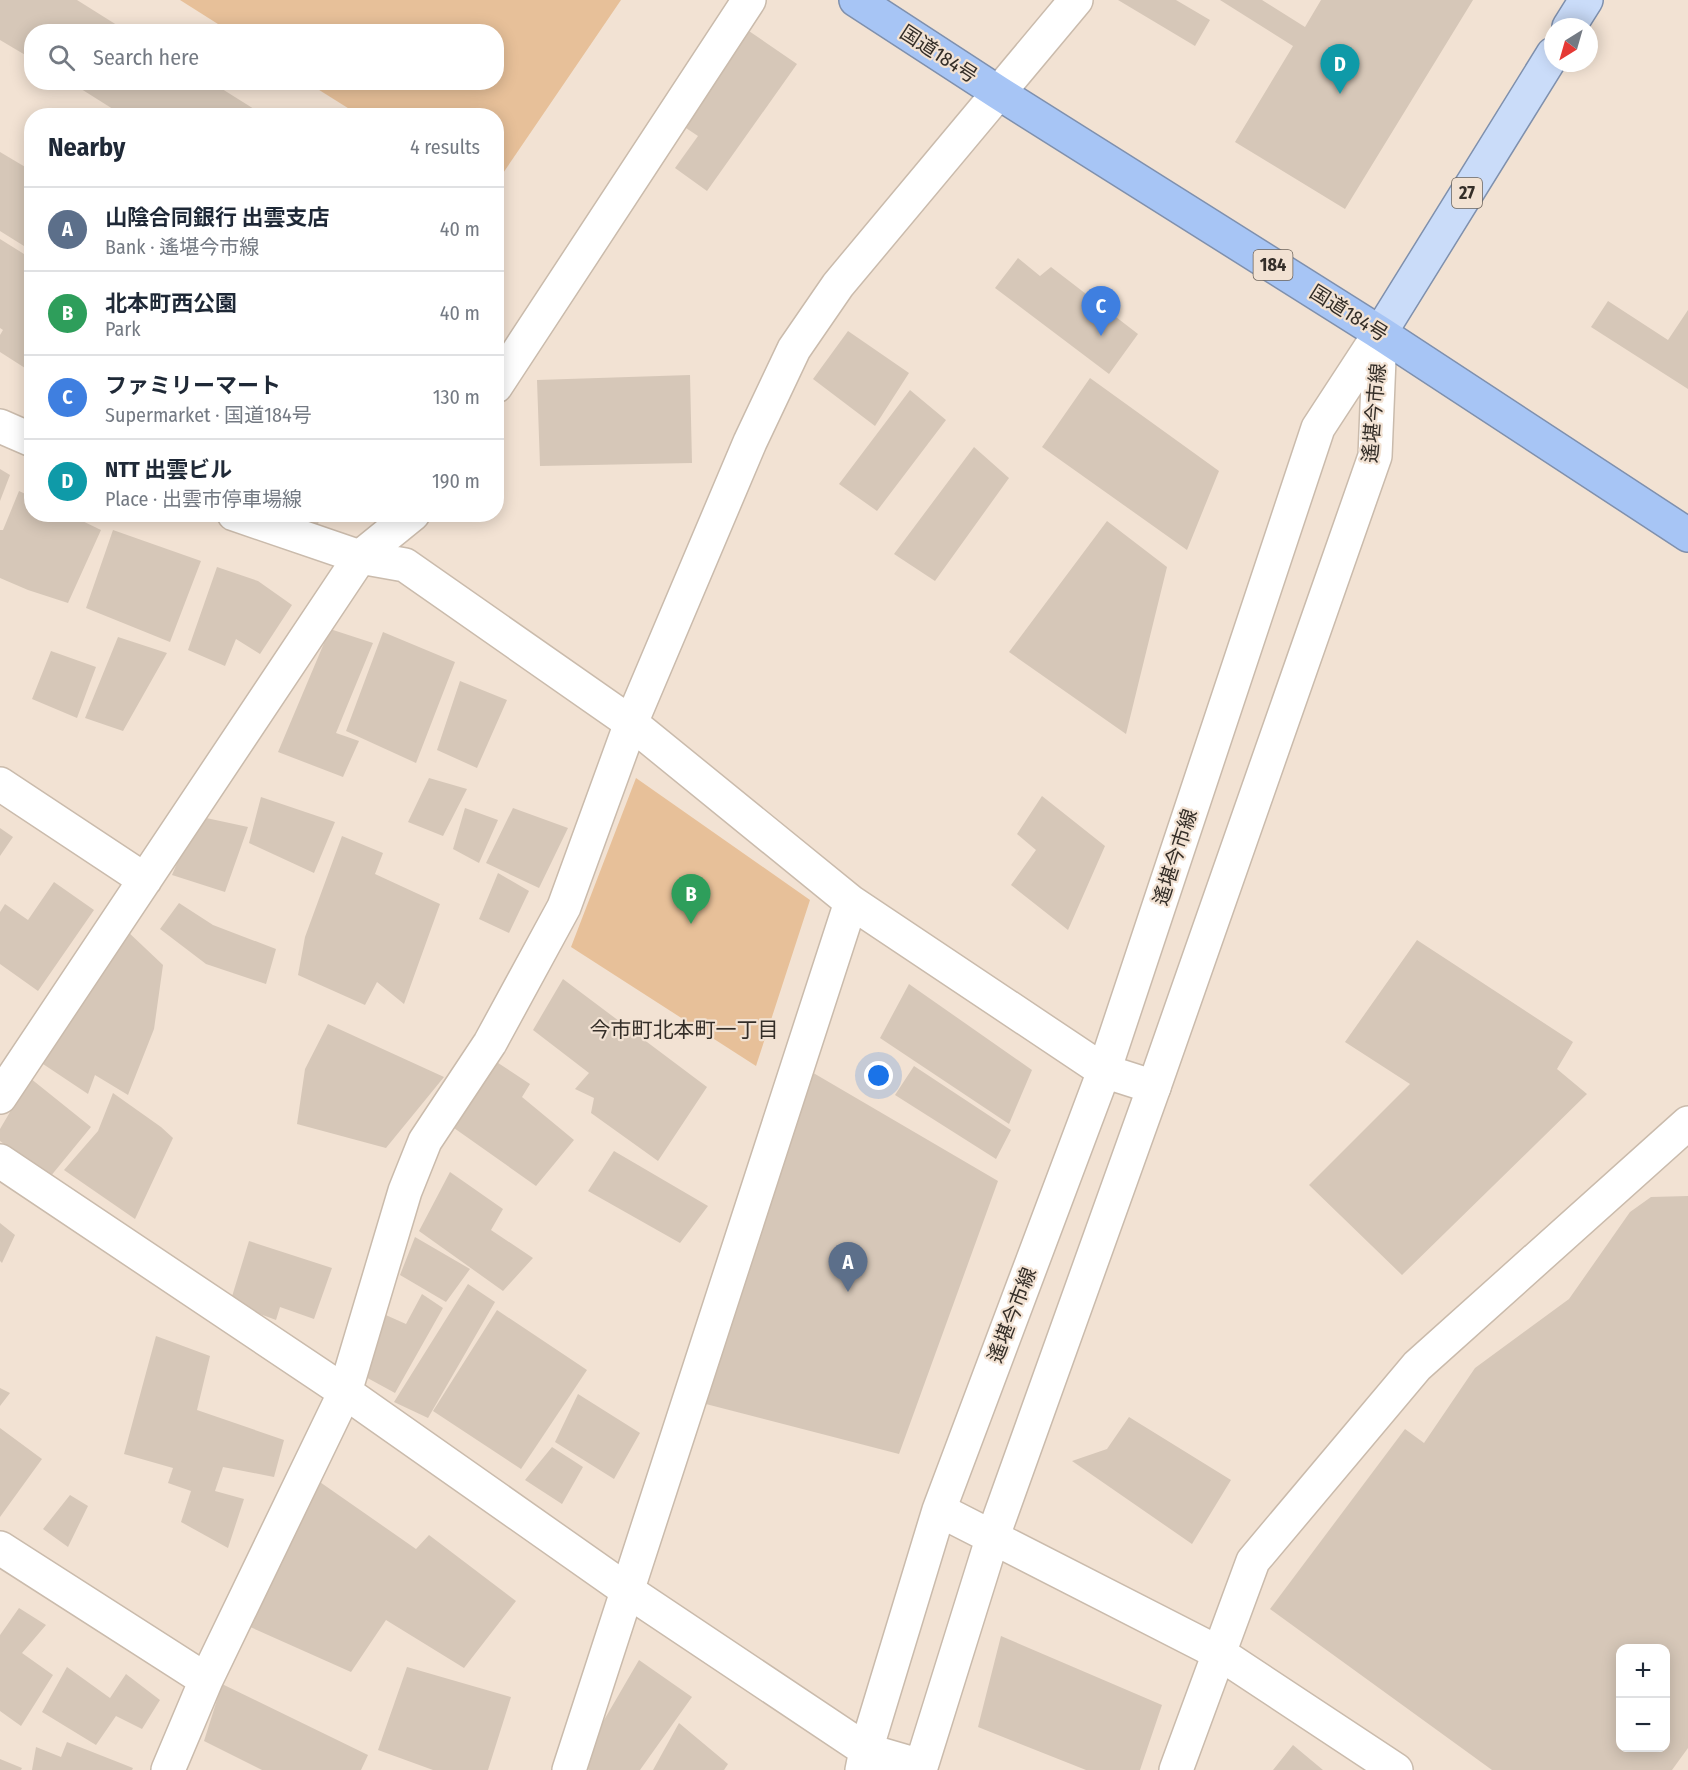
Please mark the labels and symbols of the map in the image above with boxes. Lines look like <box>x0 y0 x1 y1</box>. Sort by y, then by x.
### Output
north arrow <box>1544 18 1598 72</box>
street label: 国道184号 <box>896 20 982 88</box>
pin: D <box>1320 44 1360 94</box>
road number: 27 <box>1452 178 1482 208</box>
road number: 184 <box>1254 250 1292 280</box>
street label: 国道184号 <box>1306 280 1392 346</box>
pin: C <box>1082 286 1120 336</box>
street label: 遙堪今市線 <box>1358 362 1390 464</box>
street label: 遙堪今市線 <box>1148 806 1202 908</box>
pin: B <box>672 874 710 924</box>
district label: 今市町北本町一丁目 <box>590 1017 779 1043</box>
your location <box>864 1061 893 1090</box>
pin: A <box>828 1242 868 1292</box>
street label: 遙堪今市線 <box>983 1264 1041 1366</box>

